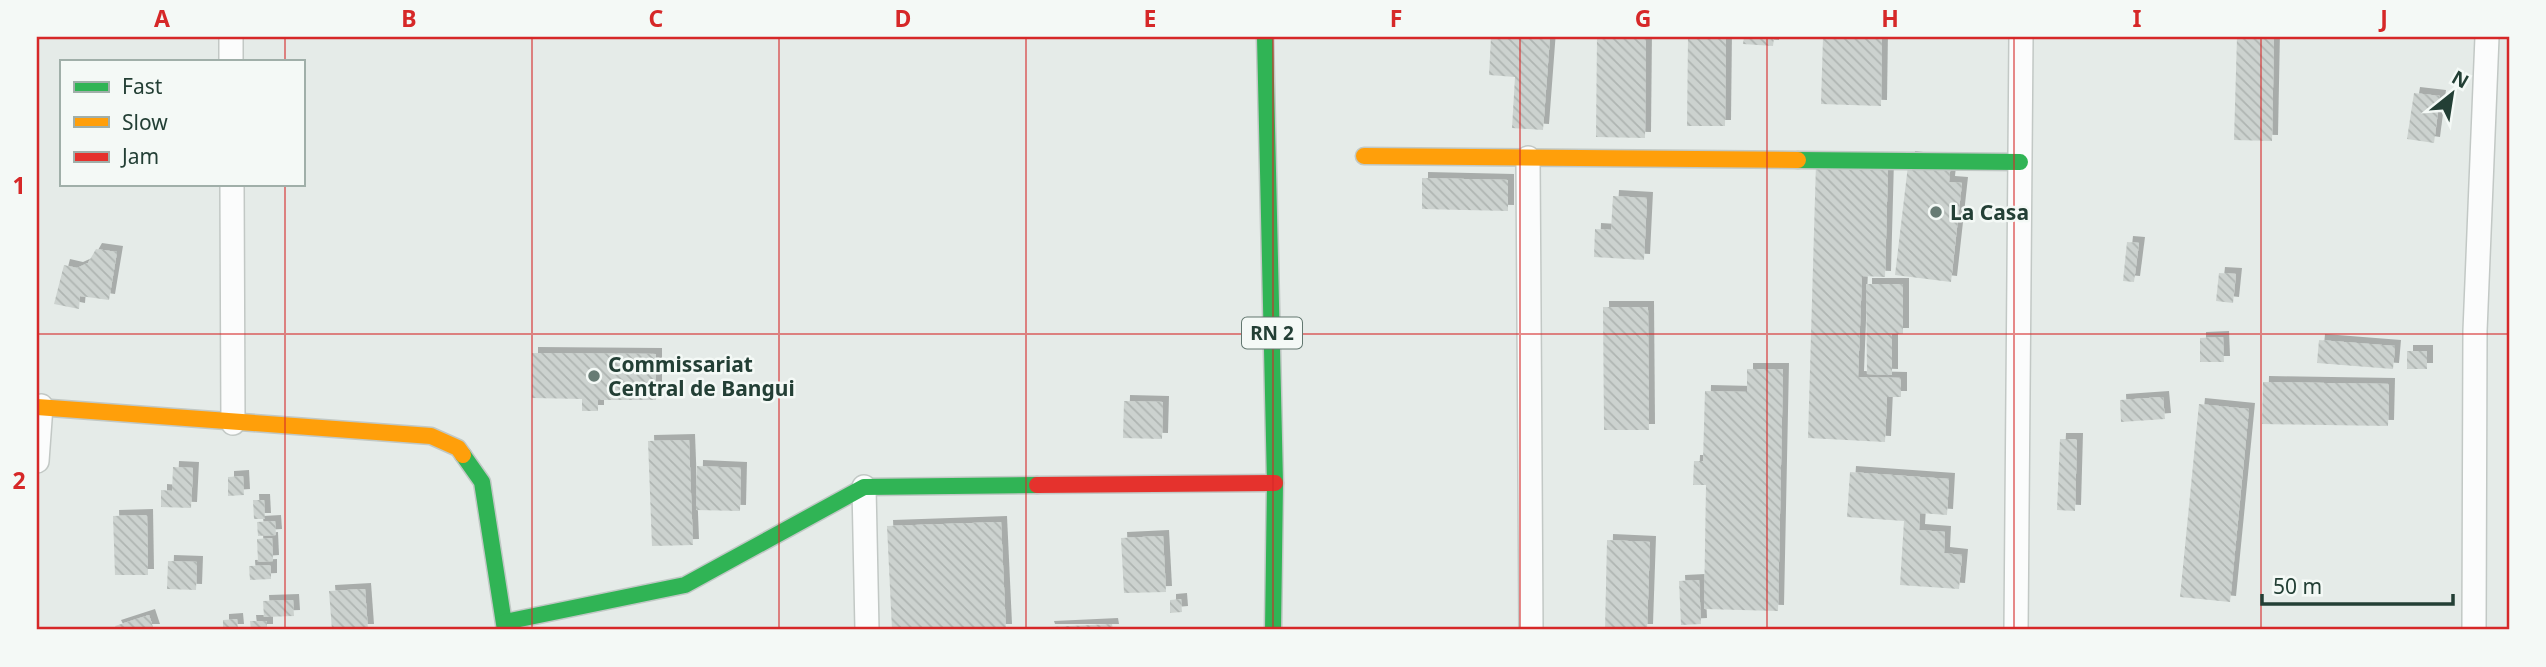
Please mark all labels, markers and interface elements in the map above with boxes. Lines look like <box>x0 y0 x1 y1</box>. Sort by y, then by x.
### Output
text: A <box>154 2 170 34</box>
text: B <box>401 2 417 34</box>
text: C <box>649 2 664 34</box>
text: D <box>895 2 911 34</box>
text: E <box>1144 2 1156 34</box>
text: F <box>1390 2 1402 34</box>
text: G <box>1635 2 1651 34</box>
text: H <box>1881 2 1899 34</box>
text: I <box>2133 2 2142 34</box>
text: J <box>2378 2 2388 34</box>
legend <box>60 60 304 186</box>
north arrow <box>2416 60 2486 130</box>
text: N <box>2447 64 2474 94</box>
text: Fast <box>122 72 163 100</box>
text: Slow <box>122 108 168 136</box>
text: Jam <box>120 142 159 170</box>
text: 1 <box>12 169 26 201</box>
place label: La Casa <box>1950 198 2029 226</box>
marker: La Casa <box>1928 204 1944 220</box>
road number: RN 2 <box>1242 318 1302 348</box>
place label: Commissariat Central de Bangui <box>608 350 795 402</box>
marker: Commissariat Central de Bangui <box>586 368 602 384</box>
text: 2 <box>12 464 26 496</box>
scale bar <box>2262 562 2453 606</box>
text: 50 m <box>2273 572 2322 600</box>

